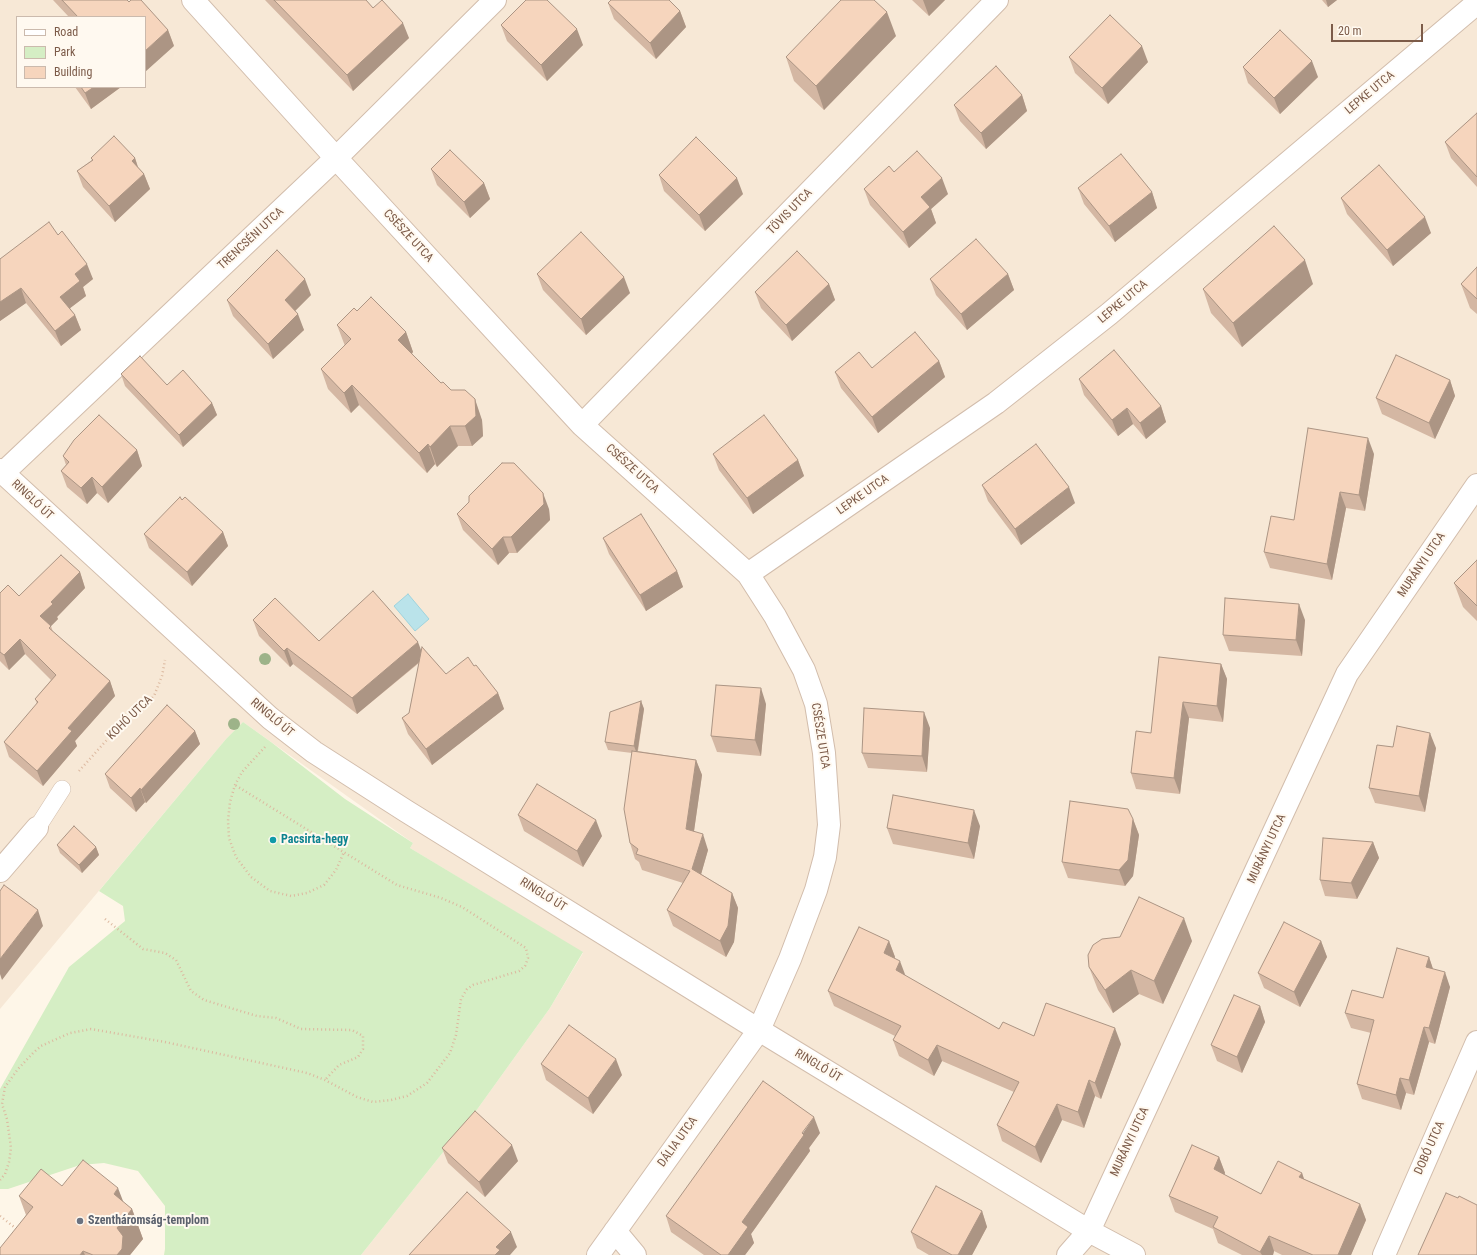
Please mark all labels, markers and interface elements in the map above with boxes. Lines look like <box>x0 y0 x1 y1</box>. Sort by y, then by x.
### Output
legend <box>16 16 146 88</box>
scale bar <box>1333 16 1425 42</box>
text: 20 m <box>1338 24 1362 38</box>
text: Road <box>54 25 78 39</box>
text: Park <box>54 45 75 59</box>
text: Building <box>54 65 92 79</box>
street label: LEPKE UTCA <box>1342 68 1398 118</box>
street label: TÖVIS UTCA <box>765 186 815 238</box>
street label: TRENCSÉNI UTCA <box>215 205 287 273</box>
street label: CSÉSZE UTCA <box>380 207 436 265</box>
street label: LEPKE UTCA <box>1095 277 1151 327</box>
street label: CSÉSZE UTCA <box>602 441 662 497</box>
street label: LEPKE UTCA <box>834 472 892 518</box>
street label: RINGLÓ ÚT <box>8 477 56 523</box>
street label: MURÁNYI UTCA <box>1395 530 1449 600</box>
street label: KOHÓ UTCA <box>104 693 156 743</box>
street label: RINGLÓ ÚT <box>247 696 297 740</box>
street label: CSÉSZE UTCA <box>808 702 832 770</box>
street label: MURÁNYI UTCA <box>1245 812 1289 886</box>
place label: Pacsirta-hegy <box>281 833 348 847</box>
marker: Pacsirta-hegy <box>268 835 278 845</box>
street label: RINGLÓ ÚT <box>517 875 569 915</box>
street label: RINGLÓ ÚT <box>792 1046 844 1086</box>
street label: MURÁNYI UTCA <box>1108 1105 1152 1179</box>
street label: DÁLIA UTCA <box>655 1114 701 1170</box>
street label: DOBÓ UTCA <box>1412 1119 1448 1177</box>
place label: Szentháromság-templom <box>88 1214 209 1228</box>
marker: Szentháromság-templom <box>75 1216 85 1226</box>

